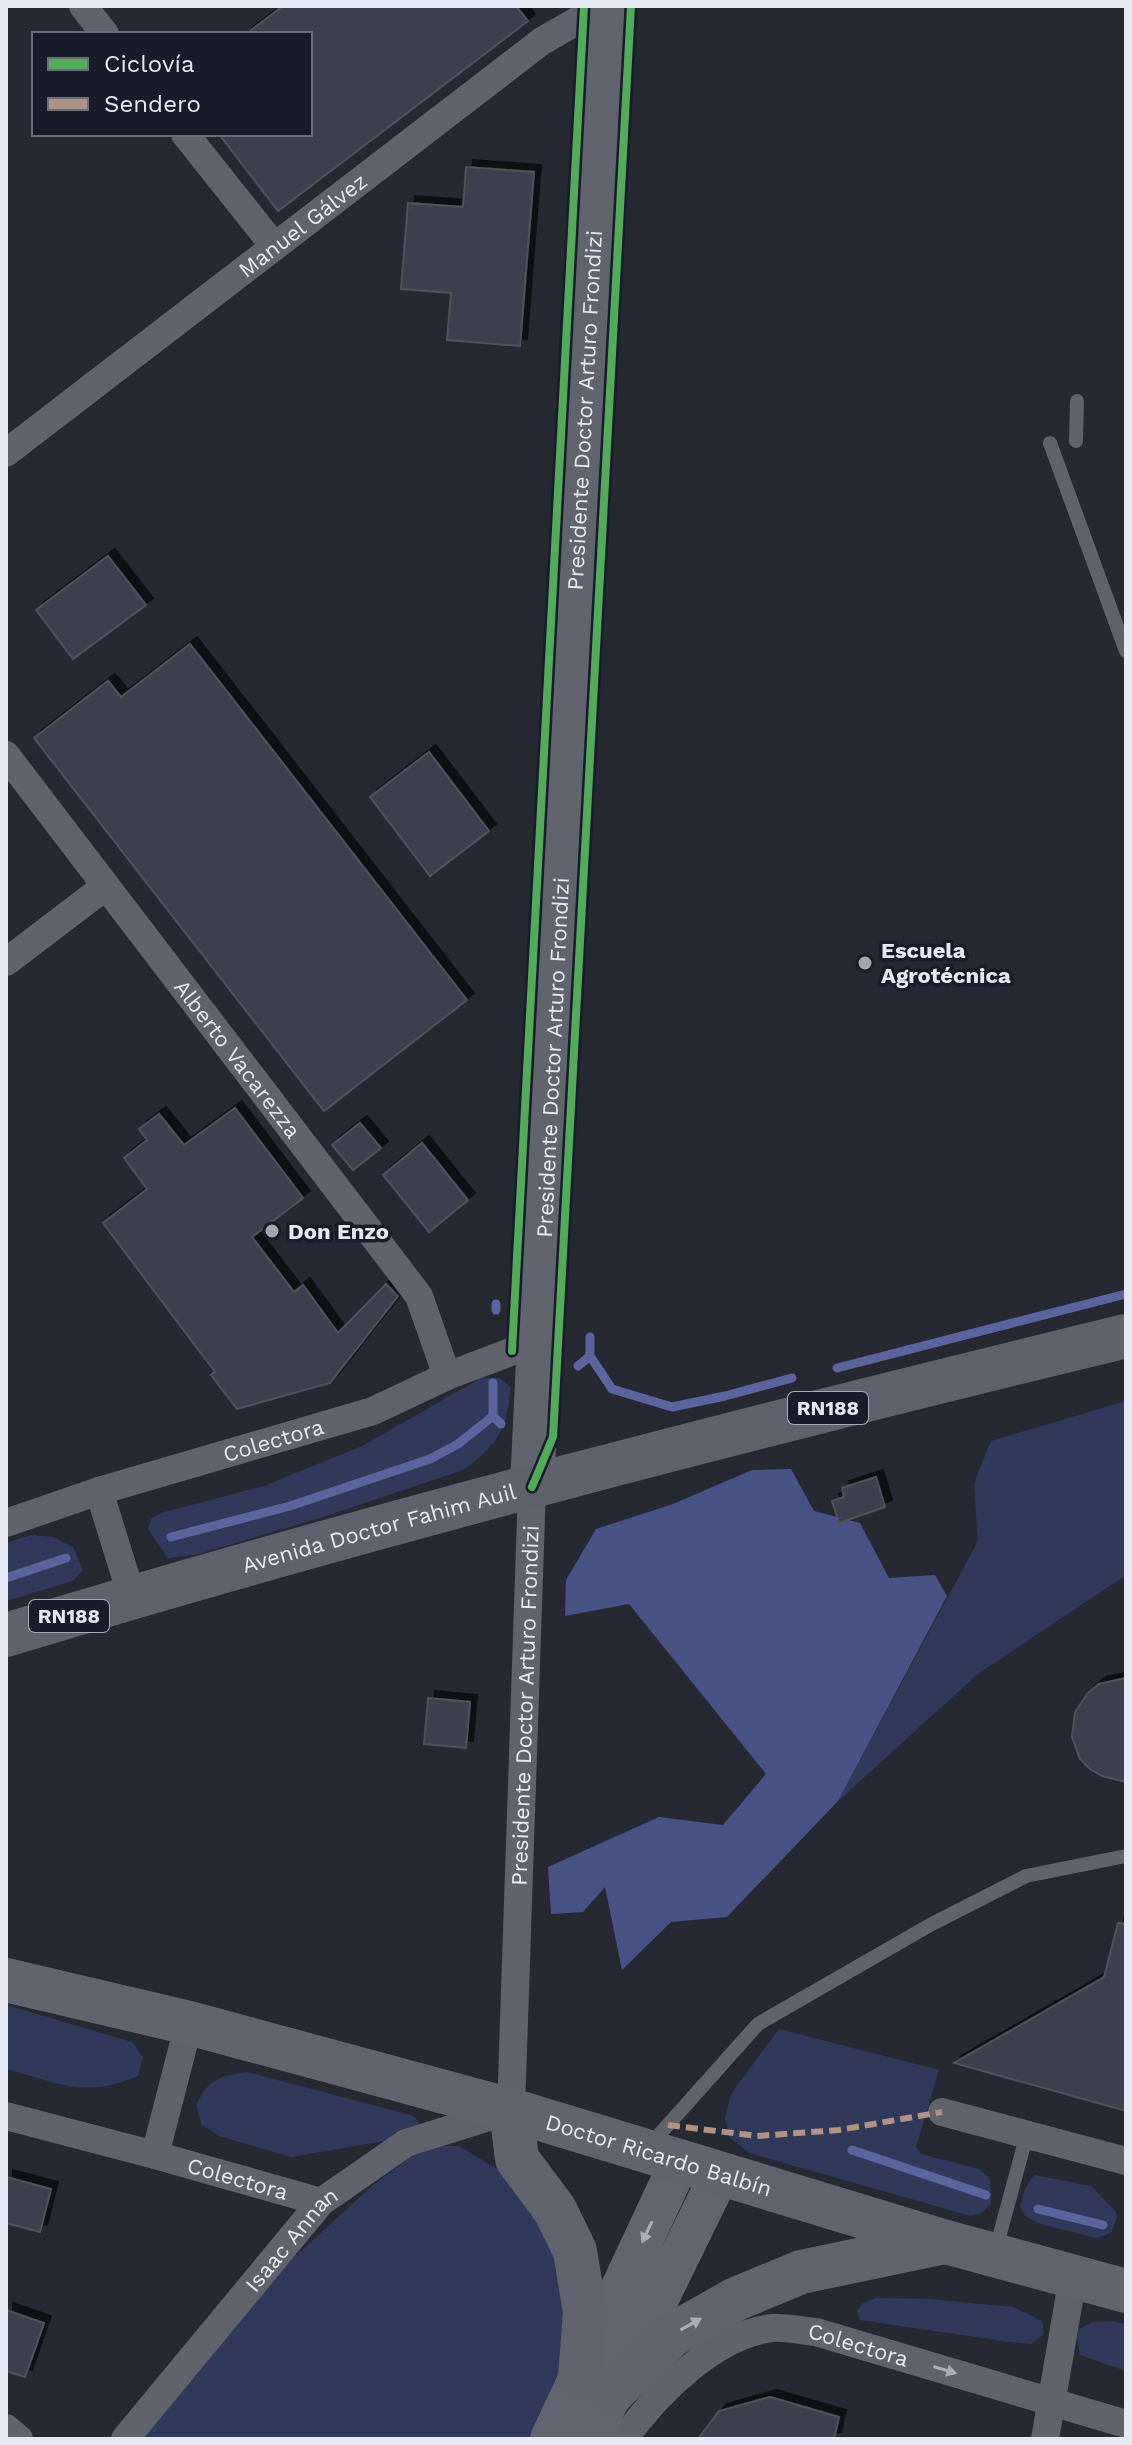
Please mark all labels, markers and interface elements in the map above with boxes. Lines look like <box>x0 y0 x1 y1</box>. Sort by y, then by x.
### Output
legend <box>32 32 312 136</box>
text: Ciclovía <box>104 50 194 78</box>
text: Sendero <box>104 90 201 118</box>
street label: Manuel Gálvez <box>234 168 372 283</box>
street label: Presidente Doctor Arturo Frondizi <box>563 229 607 591</box>
street label: Presidente Doctor Arturo Frondizi <box>532 877 574 1238</box>
place label: Escuela Agrotécnica <box>881 938 1011 988</box>
marker: Escuela Agrotécnica <box>856 954 874 972</box>
street label: Alberto Vacarezza <box>169 975 306 1143</box>
place label: Don Enzo <box>288 1219 389 1244</box>
marker: Don Enzo <box>263 1222 281 1240</box>
road number: RN188 <box>788 1392 868 1424</box>
street label: Colectora <box>220 1414 327 1467</box>
street label: Avenida Doctor Fahim Auil <box>239 1479 519 1578</box>
street label: Presidente Doctor Arturo Frondizi <box>507 1525 544 1886</box>
road number: RN188 <box>29 1600 109 1632</box>
street label: Doctor Ricardo Balbín <box>543 2109 775 2201</box>
street label: Colectora <box>184 2153 291 2205</box>
street label: Isaac Annan <box>240 2182 343 2297</box>
one-way arrow <box>640 2221 654 2244</box>
one-way arrow <box>680 2318 703 2331</box>
street label: Colectora <box>807 2319 911 2372</box>
one-way arrow <box>933 2364 957 2377</box>

